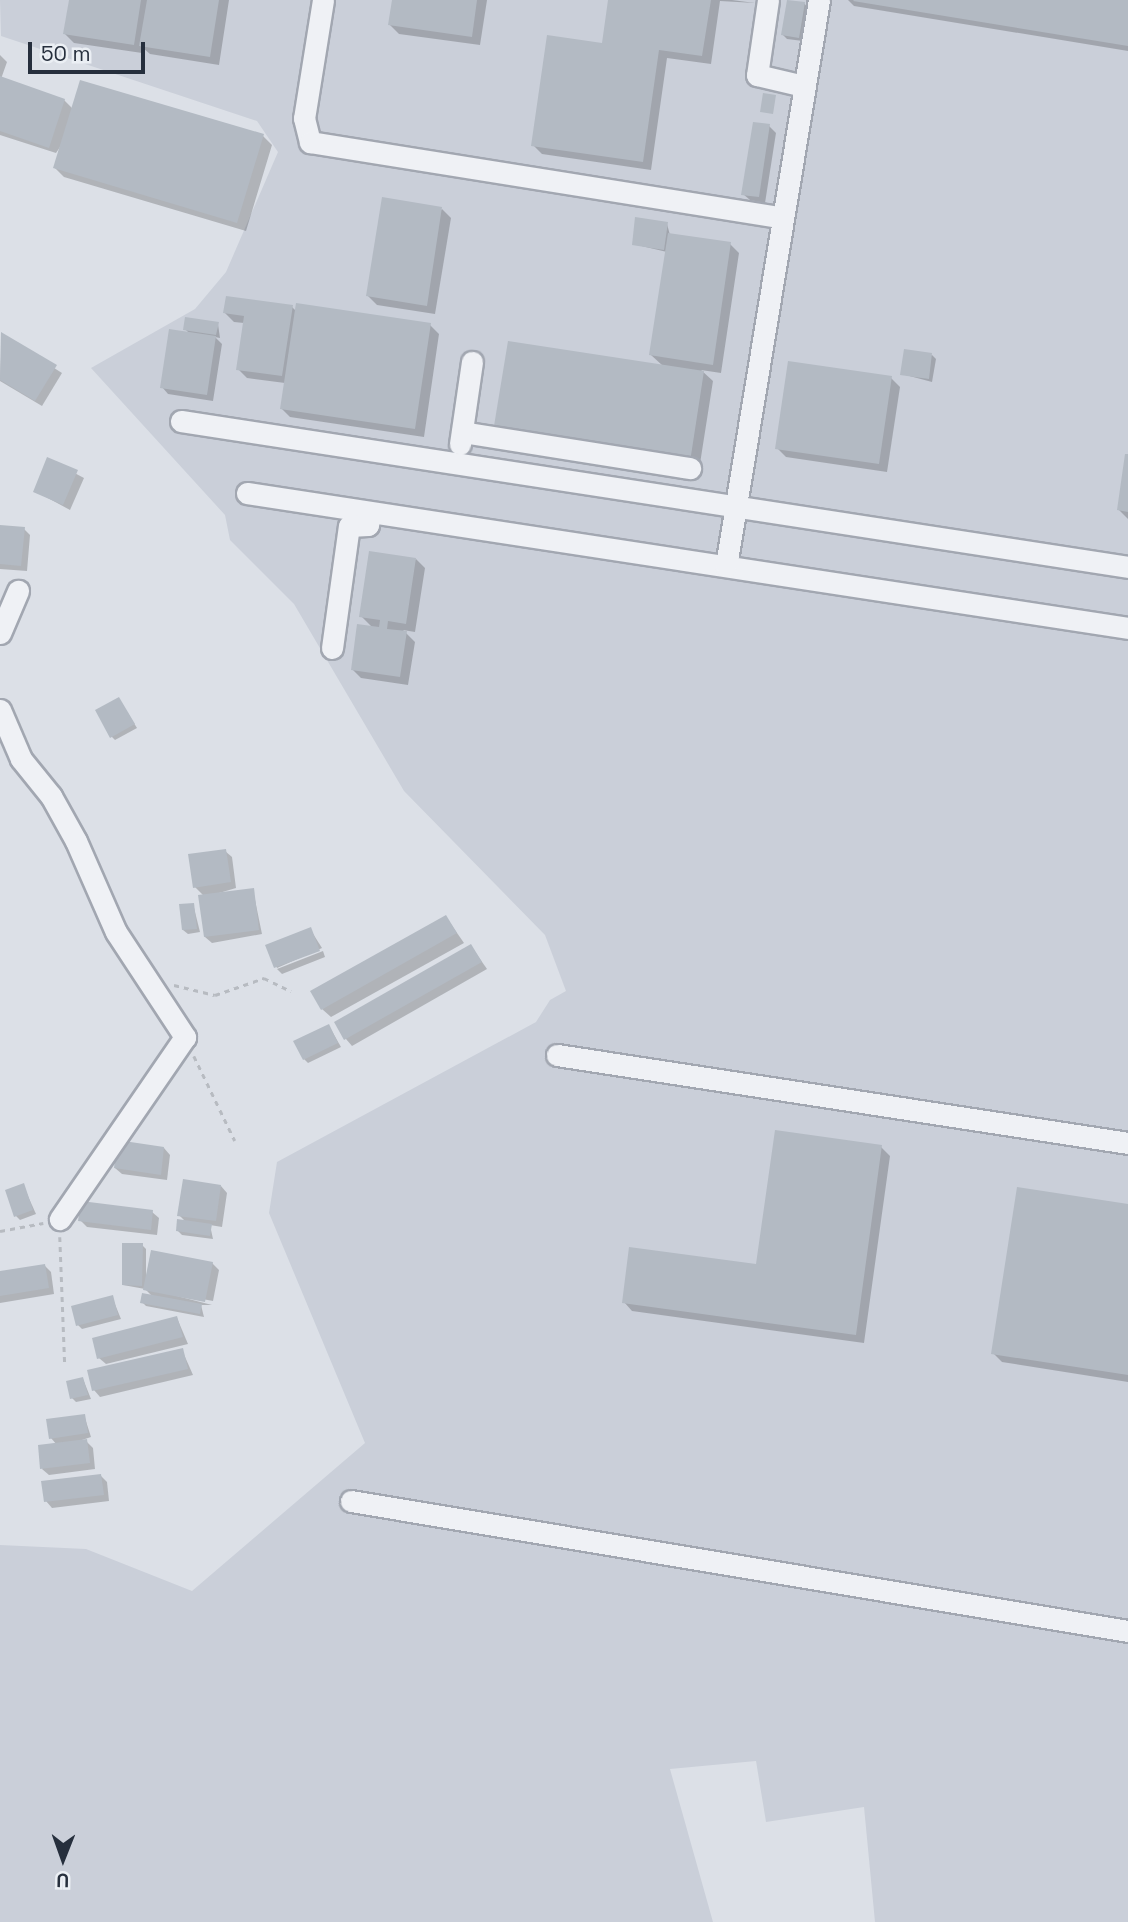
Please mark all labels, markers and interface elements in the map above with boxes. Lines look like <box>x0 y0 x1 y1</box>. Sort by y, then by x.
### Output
scale bar <box>32 28 149 72</box>
text: 50 m <box>41 40 91 67</box>
north arrow <box>28 1824 98 1894</box>
text: U <box>56 1868 69 1893</box>

